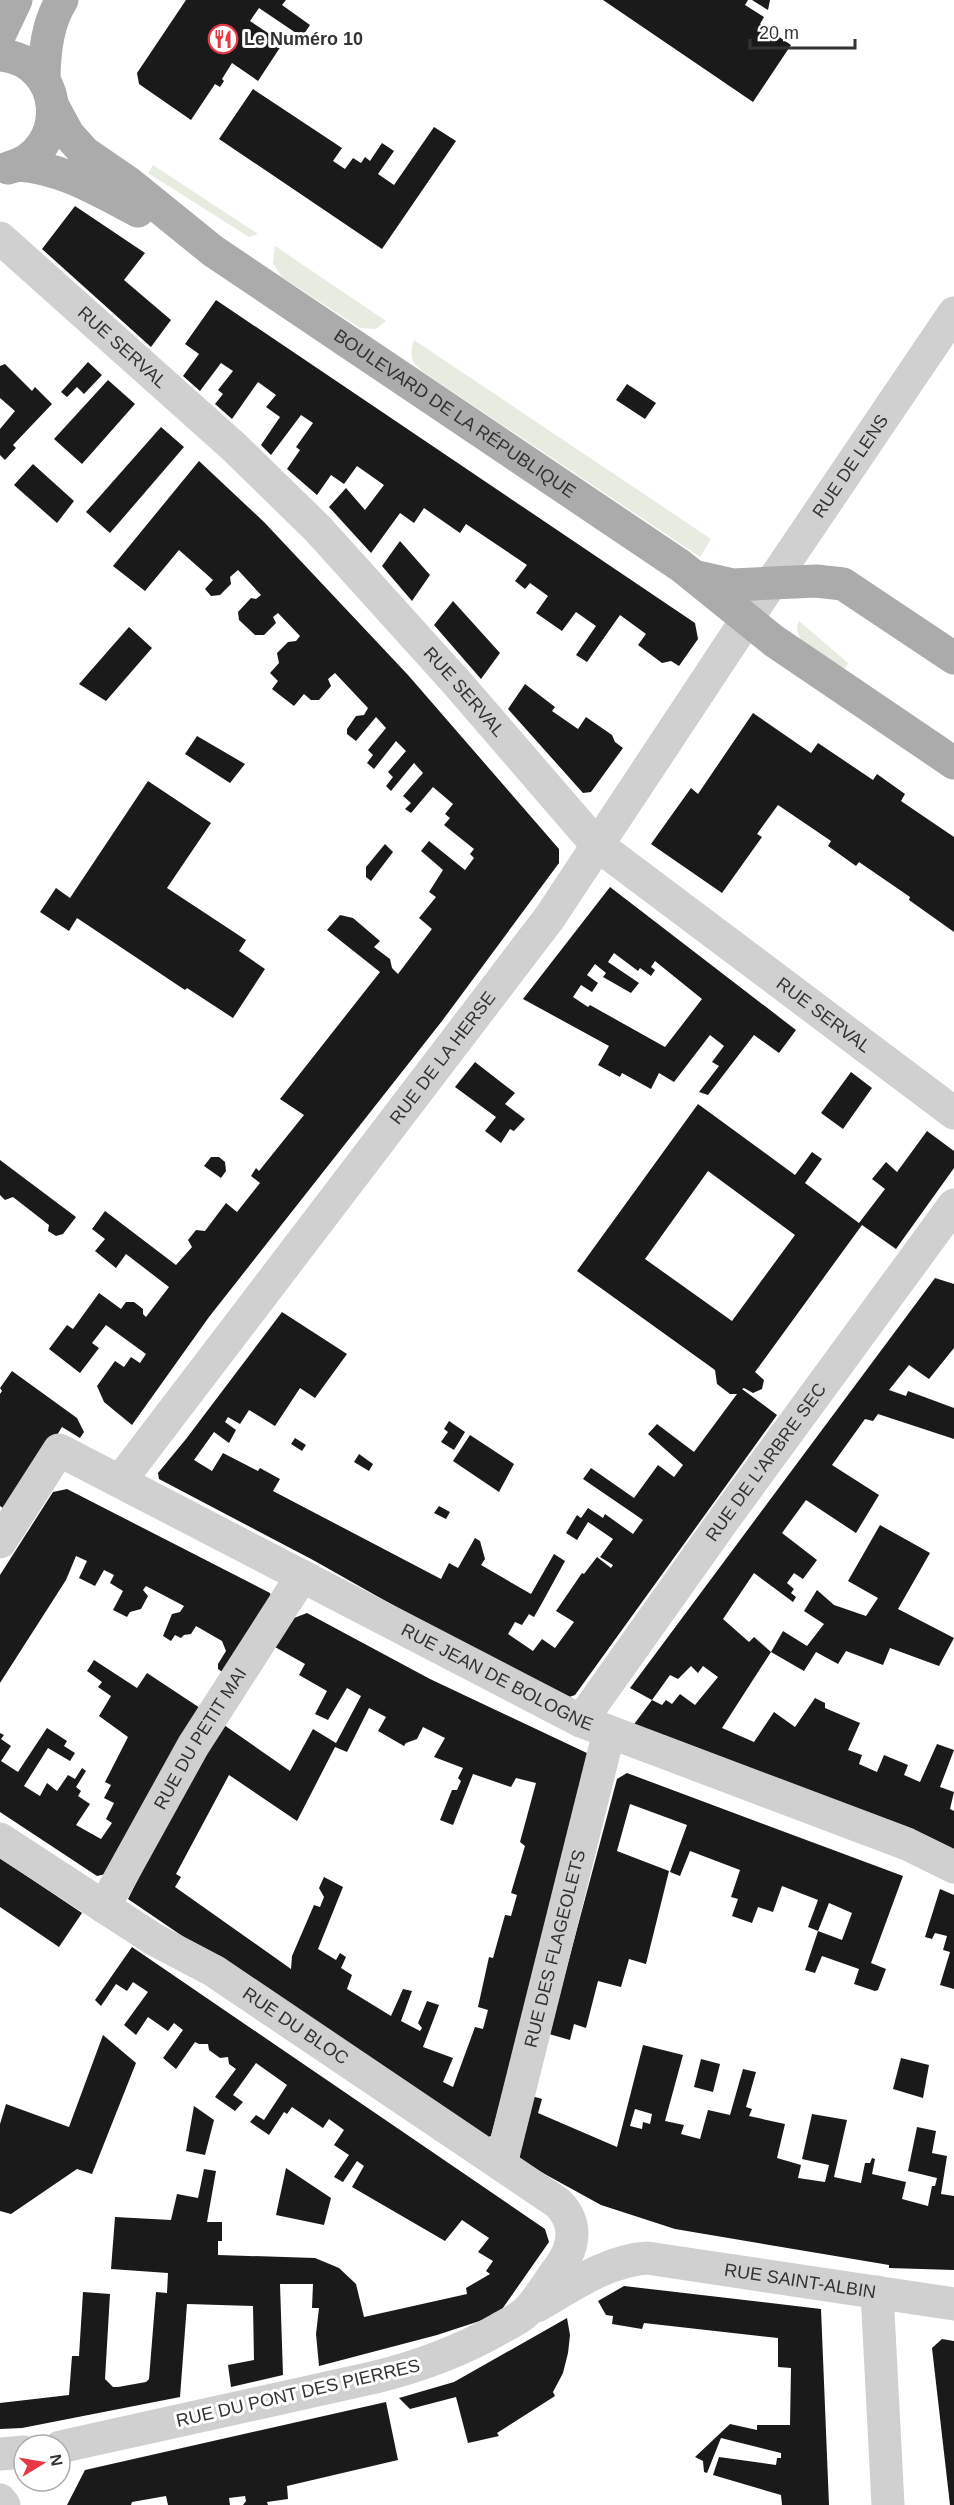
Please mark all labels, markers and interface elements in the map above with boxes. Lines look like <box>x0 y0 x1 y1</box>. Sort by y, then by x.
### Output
scale bar <box>750 12 855 50</box>
restaurant icon: Le Numéro 10 <box>207 23 239 55</box>
text: 20 m <box>759 23 799 43</box>
place label: Le Numéro 10 <box>244 29 363 49</box>
street label: RUE SERVAL <box>74 302 171 392</box>
street label: BOULEVARD DE LA RÉPUBLIQUE <box>330 325 579 502</box>
street label: RUE DE LENS <box>808 411 892 521</box>
street label: RUE SERVAL <box>420 643 509 741</box>
street label: RUE SERVAL <box>773 973 875 1057</box>
street label: RUE DE LA HERSE <box>386 988 499 1128</box>
street label: RUE DE L'ARBRE SEC <box>702 1379 830 1545</box>
street label: RUE JEAN DE BOLOGNE <box>398 1619 596 1735</box>
street label: RUE DU PETIT MAI <box>150 1664 251 1813</box>
street label: RUE DES FLAGEOLETS <box>520 1848 589 2050</box>
street label: RUE DU BLOC <box>239 1983 352 2069</box>
street label: RUE SAINT-ALBIN <box>723 2260 877 2302</box>
street label: RUE DU PONT DES PIERRES <box>174 2355 422 2431</box>
north arrow <box>12 2433 72 2493</box>
text: N <box>47 2453 66 2468</box>

